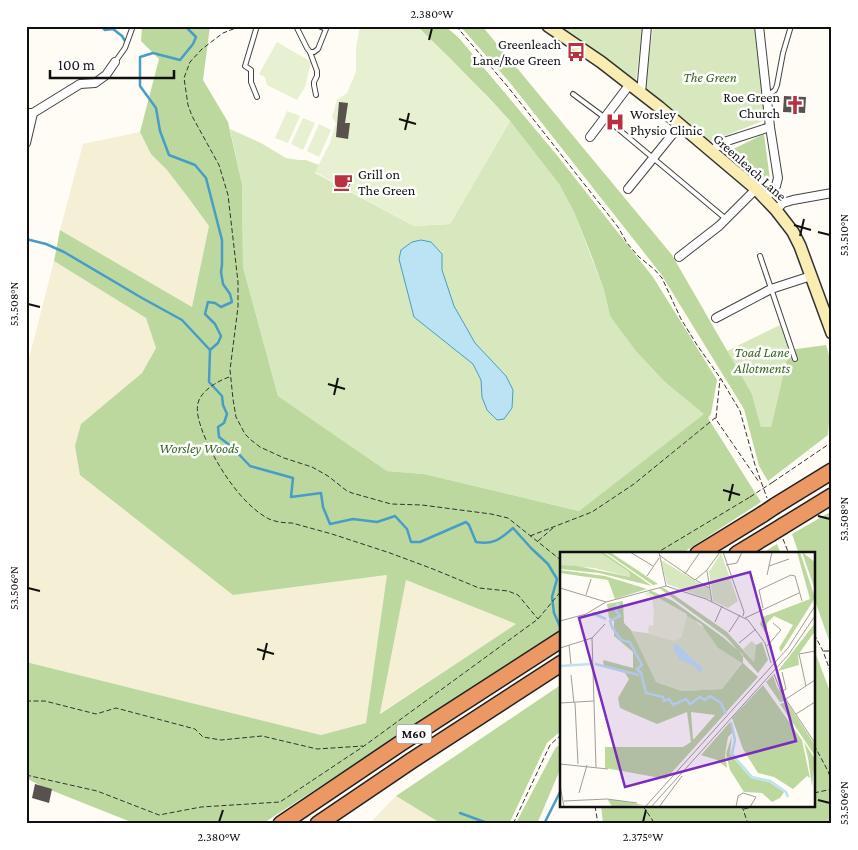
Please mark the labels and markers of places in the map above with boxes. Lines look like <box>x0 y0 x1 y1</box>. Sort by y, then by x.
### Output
place label: Greenleach Lane/Roe Green <box>472 36 561 68</box>
bus stop icon: Greenleach Lane/Roe Green <box>565 41 587 63</box>
place label: Roe Green Church <box>723 89 780 121</box>
church icon: Roe Green Church <box>784 94 806 116</box>
place label: Worsley Physio Clinic <box>630 106 702 138</box>
hospital icon: Worsley Physio Clinic <box>604 111 626 133</box>
place label: Grill on The Green <box>358 166 416 198</box>
cafe icon: Grill on The Green <box>332 171 354 193</box>

